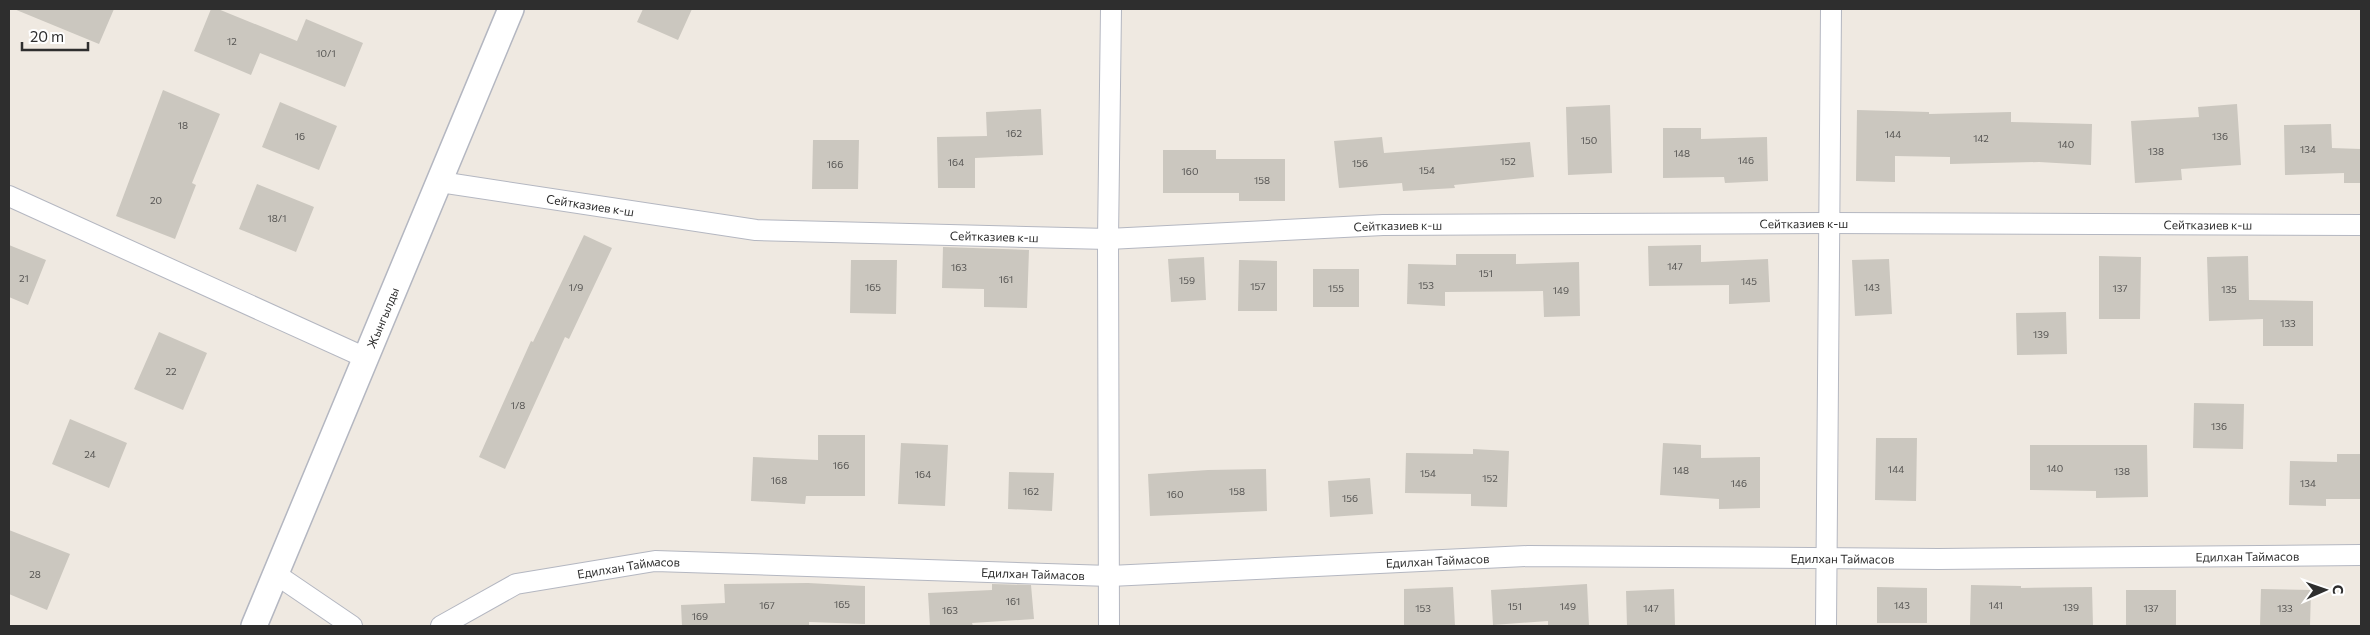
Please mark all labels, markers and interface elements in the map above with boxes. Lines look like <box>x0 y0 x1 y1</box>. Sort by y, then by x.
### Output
scale bar <box>22 20 89 52</box>
text: 20 m <box>30 27 64 45</box>
house number: 12 <box>227 35 237 47</box>
house number: 10/1 <box>316 47 336 59</box>
house number: 18 <box>178 119 188 131</box>
house number: 162 <box>1006 127 1022 139</box>
house number: 144 <box>1885 128 1901 140</box>
house number: 16 <box>295 130 305 142</box>
house number: 136 <box>2212 130 2228 142</box>
house number: 142 <box>1973 132 1989 144</box>
house number: 150 <box>1581 134 1597 146</box>
house number: 140 <box>2058 138 2074 150</box>
house number: 134 <box>2300 143 2316 155</box>
house number: 138 <box>2148 145 2164 157</box>
house number: 148 <box>1674 147 1690 159</box>
house number: 146 <box>1738 154 1754 166</box>
house number: 152 <box>1500 155 1516 167</box>
house number: 164 <box>948 156 964 168</box>
house number: 156 <box>1352 157 1368 169</box>
house number: 166 <box>827 158 843 170</box>
house number: 154 <box>1419 164 1435 176</box>
house number: 160 <box>1182 165 1198 177</box>
house number: 158 <box>1254 174 1270 186</box>
street label: Сейтказиев к-ш <box>545 191 635 218</box>
house number: 20 <box>150 194 162 206</box>
house number: 18/1 <box>268 212 286 224</box>
street label: Сейтказиев к-ш <box>1759 216 1848 230</box>
street label: Сейтказиев к-ш <box>2163 217 2252 232</box>
street label: Сейтказиев к-ш <box>1353 218 1442 233</box>
street label: Сейтказиев к-ш <box>950 228 1039 244</box>
house number: 147 <box>1667 260 1683 272</box>
house number: 163 <box>951 261 967 273</box>
house number: 151 <box>1479 267 1493 279</box>
house number: 21 <box>19 272 29 284</box>
house number: 161 <box>999 273 1013 285</box>
house number: 159 <box>1179 274 1195 286</box>
house number: 145 <box>1741 275 1757 287</box>
house number: 153 <box>1418 279 1434 291</box>
house number: 157 <box>1250 280 1266 292</box>
house number: 1/9 <box>569 281 583 293</box>
house number: 165 <box>865 281 881 293</box>
house number: 143 <box>1864 281 1880 293</box>
house number: 155 <box>1328 282 1344 294</box>
house number: 137 <box>2112 282 2128 294</box>
house number: 135 <box>2221 283 2237 295</box>
house number: 149 <box>1553 284 1569 296</box>
street label: Жынгылды <box>364 285 401 350</box>
house number: 133 <box>2280 317 2296 329</box>
house number: 139 <box>2033 328 2049 340</box>
house number: 22 <box>165 365 177 377</box>
house number: 1/8 <box>511 399 525 411</box>
house number: 136 <box>2211 420 2227 432</box>
house number: 24 <box>84 448 96 460</box>
house number: 166 <box>833 459 849 471</box>
house number: 140 <box>2047 462 2063 474</box>
house number: 144 <box>1888 463 1904 475</box>
house number: 148 <box>1673 464 1689 476</box>
house number: 138 <box>2114 465 2130 477</box>
house number: 154 <box>1420 467 1436 479</box>
house number: 164 <box>915 468 931 480</box>
house number: 152 <box>1482 472 1498 484</box>
house number: 168 <box>771 474 787 486</box>
house number: 146 <box>1731 477 1747 489</box>
house number: 134 <box>2300 477 2316 489</box>
house number: 162 <box>1023 485 1039 497</box>
house number: 158 <box>1229 485 1245 497</box>
house number: 160 <box>1167 488 1183 500</box>
house number: 156 <box>1342 492 1358 504</box>
street label: Едилхан Таймасов <box>2195 549 2299 564</box>
street label: Едилхан Таймасов <box>1385 551 1490 570</box>
street label: Едилхан Таймасов <box>1790 551 1894 566</box>
street label: Едилхан Таймасов <box>576 554 680 581</box>
street label: Едилхан Таймасов <box>981 565 1085 582</box>
north arrow <box>2300 565 2350 615</box>
house number: 28 <box>29 568 41 580</box>
text: С <box>2330 584 2347 595</box>
house number: 161 <box>1006 595 1020 607</box>
house number: 165 <box>834 598 850 610</box>
house number: 167 <box>759 599 775 611</box>
house number: 143 <box>1894 599 1910 611</box>
house number: 141 <box>1989 599 2003 611</box>
house number: 151 <box>1508 600 1522 612</box>
house number: 149 <box>1560 600 1576 612</box>
house number: 139 <box>2063 601 2079 613</box>
house number: 153 <box>1415 602 1431 614</box>
house number: 147 <box>1643 602 1659 614</box>
house number: 137 <box>2143 602 2159 614</box>
house number: 133 <box>2277 602 2293 614</box>
house number: 163 <box>942 604 958 616</box>
house number: 169 <box>692 610 708 622</box>

